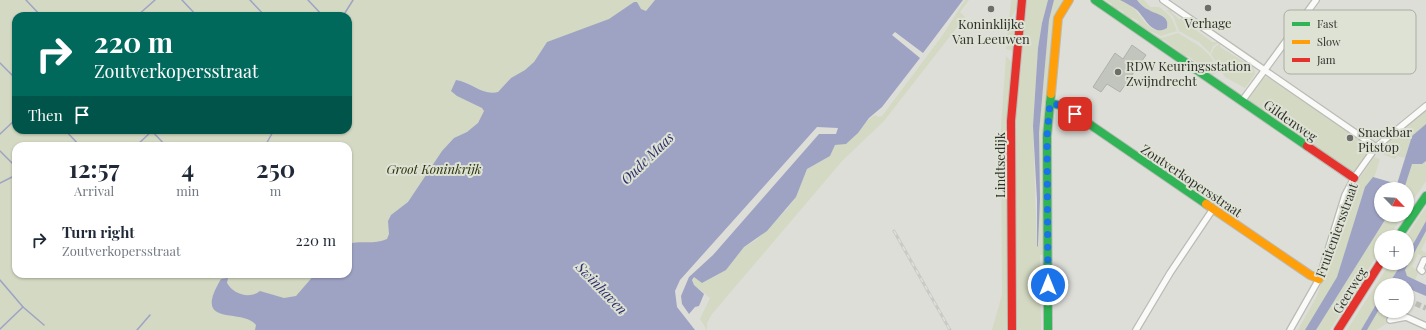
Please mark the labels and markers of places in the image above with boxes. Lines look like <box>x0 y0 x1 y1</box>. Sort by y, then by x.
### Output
marker: Verhage <box>1203 3 1213 13</box>
marker: Koninklijke Van Leeuwen <box>986 4 996 14</box>
place label: Verhage <box>1184 14 1232 31</box>
place label: Koninklijke Van Leeuwen <box>951 15 1030 47</box>
place label: RDW Keuringsstation Zwijndrecht <box>1126 57 1251 89</box>
marker: RDW Keuringsstation Zwijndrecht <box>1113 67 1123 77</box>
pin <box>1058 97 1092 131</box>
place label: Snackbar Pitstop <box>1358 123 1412 155</box>
marker: Snackbar Pitstop <box>1345 133 1355 143</box>

